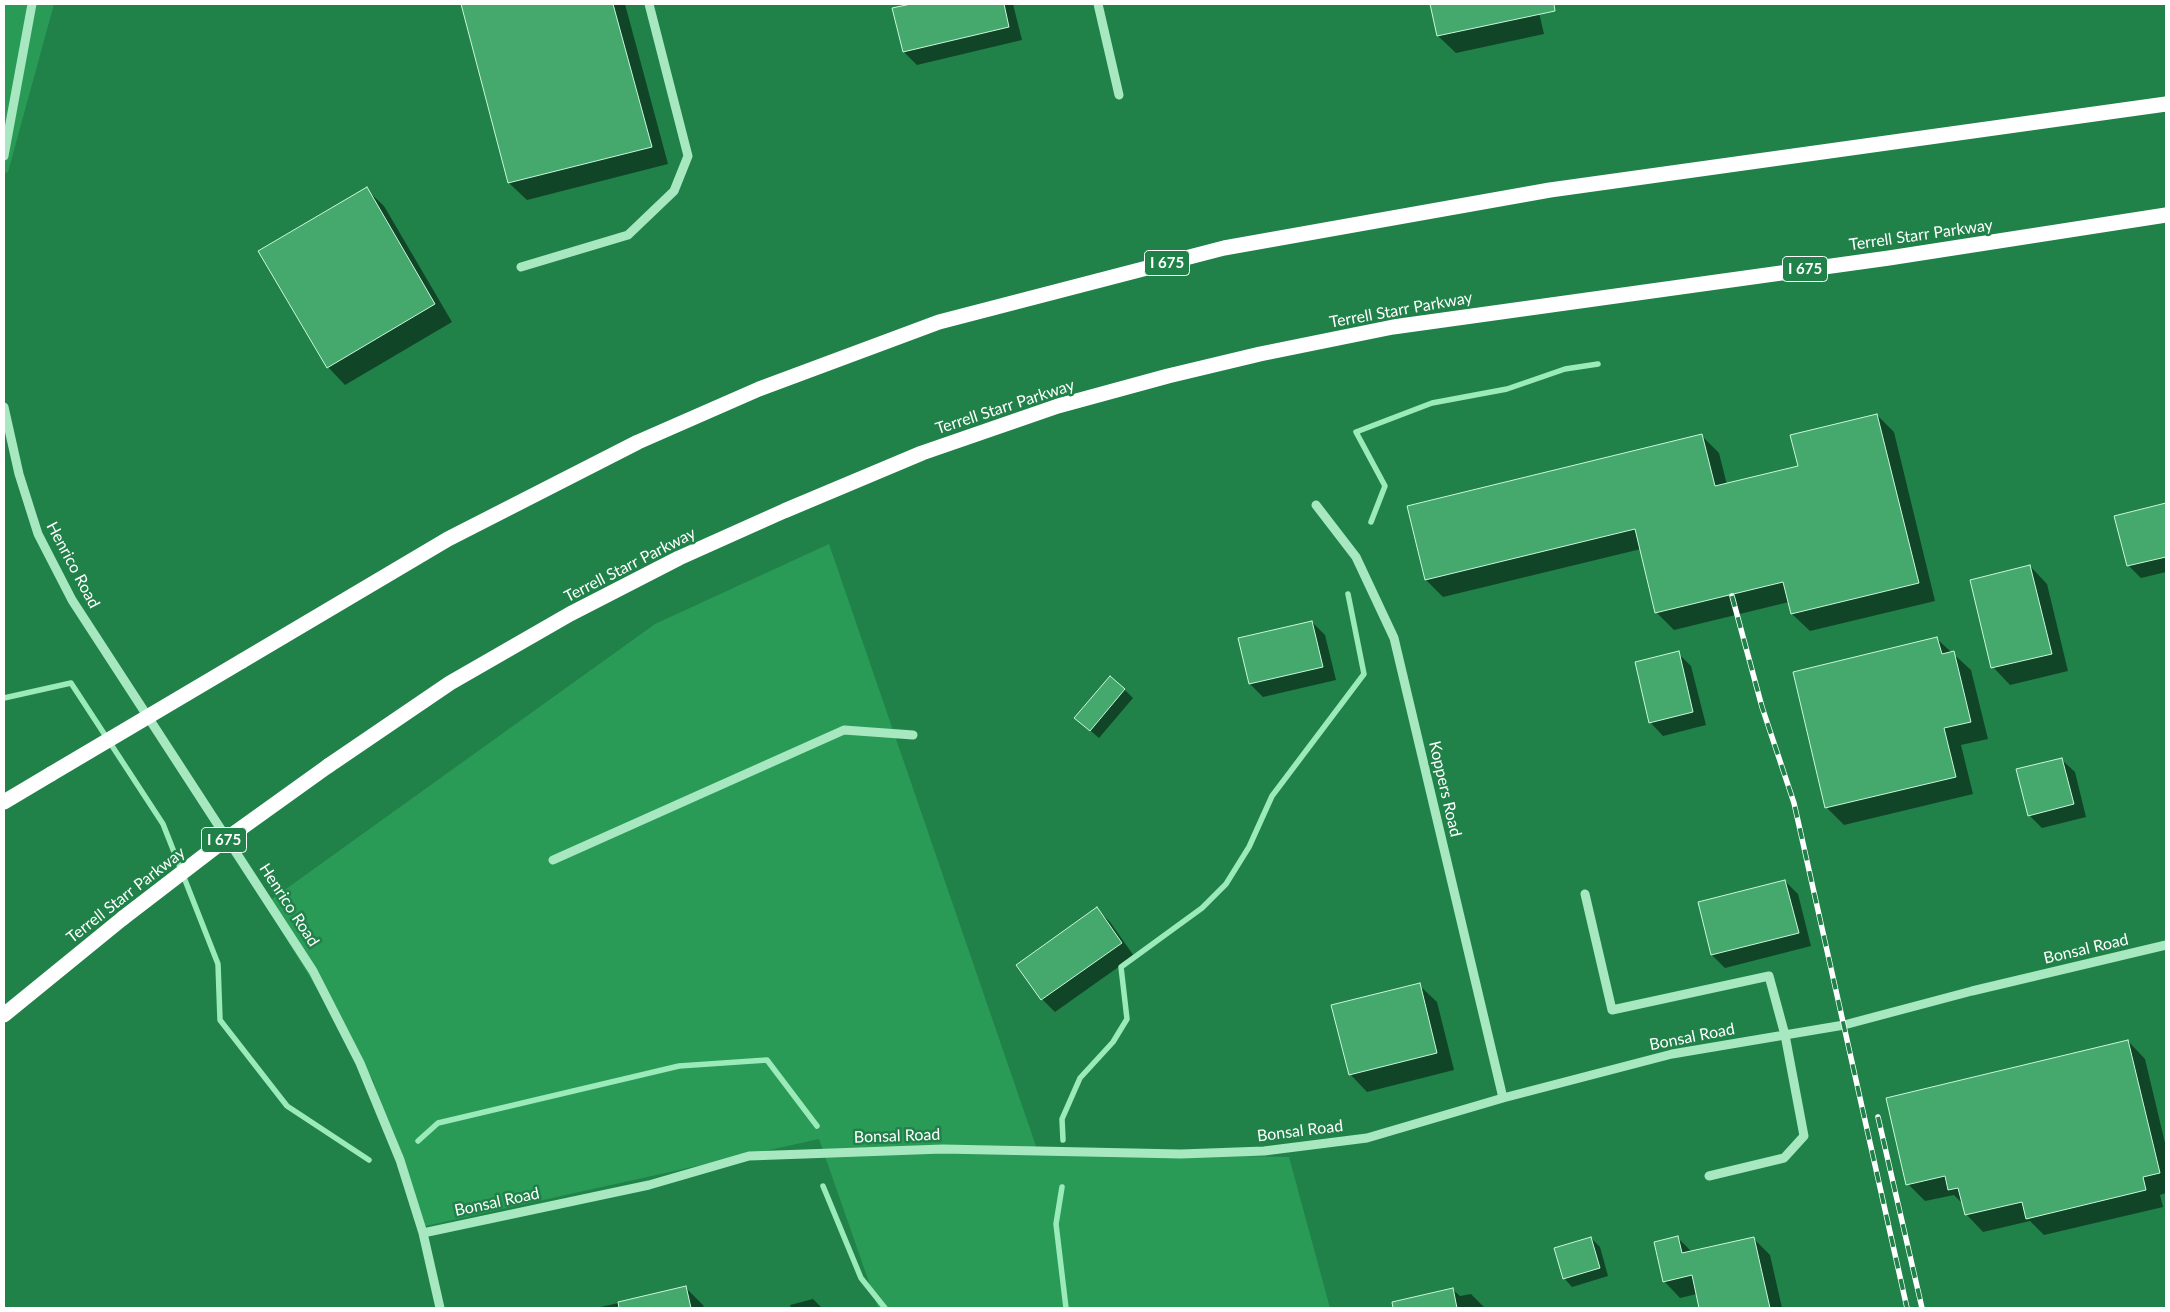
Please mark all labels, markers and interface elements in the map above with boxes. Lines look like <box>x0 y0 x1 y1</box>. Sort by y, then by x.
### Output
street label: Terrell Starr Parkway <box>1848 215 1994 255</box>
road number: I 675 <box>1144 250 1190 276</box>
road number: I 675 <box>1782 256 1828 282</box>
street label: Terrell Starr Parkway <box>1328 288 1474 332</box>
street label: Terrell Starr Parkway <box>933 375 1077 439</box>
street label: Henrico Road <box>42 518 104 612</box>
street label: Terrell Starr Parkway <box>561 524 699 606</box>
street label: Koppers Road <box>1425 739 1465 839</box>
road number: I 675 <box>202 828 246 852</box>
street label: Terrell Starr Parkway <box>63 843 189 947</box>
street label: Henrico Road <box>255 860 323 950</box>
street label: Bonsal Road <box>2042 930 2130 968</box>
street label: Bonsal Road <box>1648 1019 1736 1055</box>
street label: Bonsal Road <box>1256 1116 1344 1146</box>
street label: Bonsal Road <box>853 1125 941 1147</box>
street label: Bonsal Road <box>453 1184 541 1220</box>

